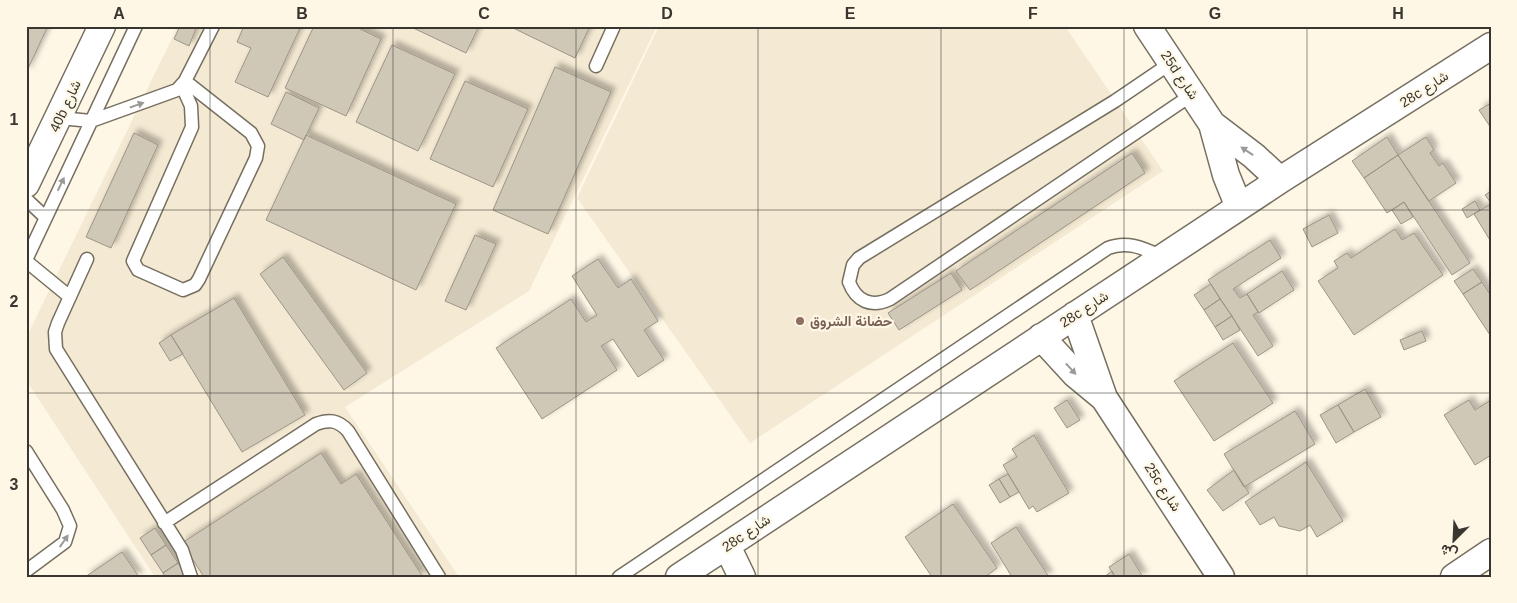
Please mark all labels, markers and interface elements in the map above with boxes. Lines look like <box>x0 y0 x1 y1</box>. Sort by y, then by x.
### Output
text: A <box>113 5 125 22</box>
text: B <box>296 5 308 22</box>
text: C <box>478 5 490 22</box>
text: D <box>661 5 673 22</box>
text: E <box>845 5 856 22</box>
text: F <box>1028 5 1038 22</box>
text: G <box>1209 5 1221 22</box>
text: H <box>1392 5 1404 22</box>
street label: 25d شارع <box>1155 48 1202 104</box>
street label: 28c شارع <box>1397 67 1453 113</box>
street label: 40b شارع <box>46 78 87 136</box>
one-way arrow <box>130 101 145 109</box>
text: 1 <box>10 111 19 128</box>
one-way arrow <box>1240 146 1254 156</box>
one-way arrow <box>57 176 65 191</box>
street label: 28c شارع <box>1057 287 1113 333</box>
text: 2 <box>10 293 19 310</box>
place label: حضانة الشروق <box>810 313 893 330</box>
marker: حضانة الشروق <box>794 315 806 327</box>
one-way arrow <box>1065 363 1077 375</box>
street label: 25c شارع <box>1139 460 1185 516</box>
text: 3 <box>10 476 19 493</box>
street label: 28c شارع <box>719 511 775 557</box>
north arrow <box>1430 516 1480 566</box>
one-way arrow <box>59 534 69 548</box>
text: ش <box>1438 540 1460 563</box>

